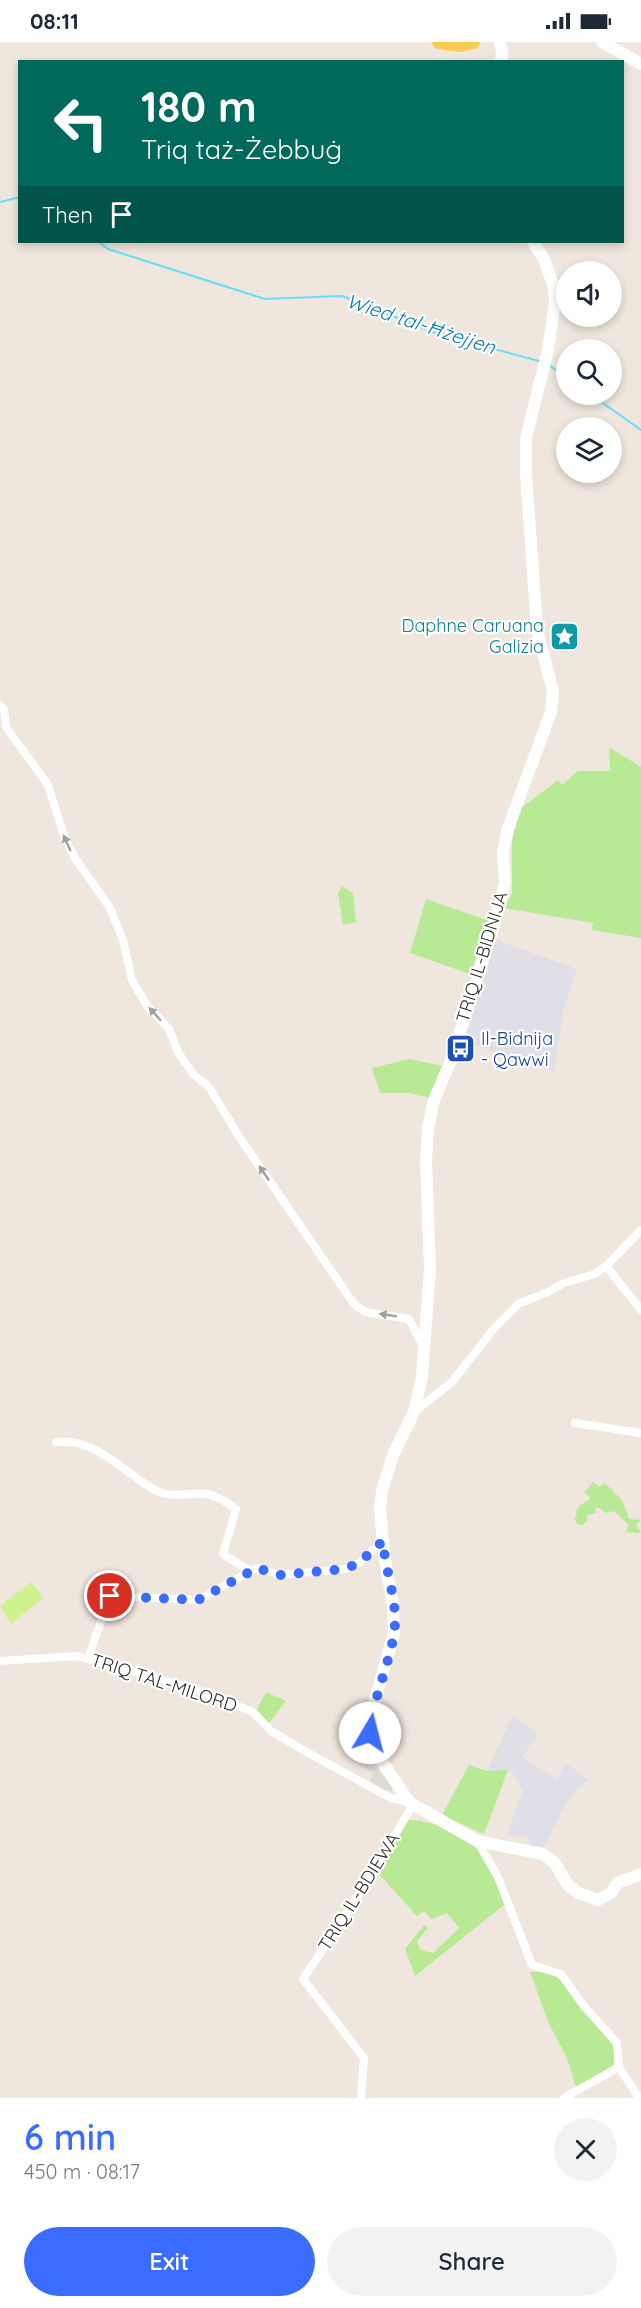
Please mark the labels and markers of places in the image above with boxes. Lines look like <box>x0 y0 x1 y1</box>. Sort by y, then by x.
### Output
place label: Daphne Caruana Galizia <box>401 614 544 658</box>
place icon: Daphne Caruana Galizia <box>549 620 581 652</box>
place label: Il-Bidnija - Qawwi <box>481 1027 553 1071</box>
bus stop icon: Il-Bidnija - Qawwi <box>444 1033 476 1065</box>
pin <box>84 1570 135 1621</box>

